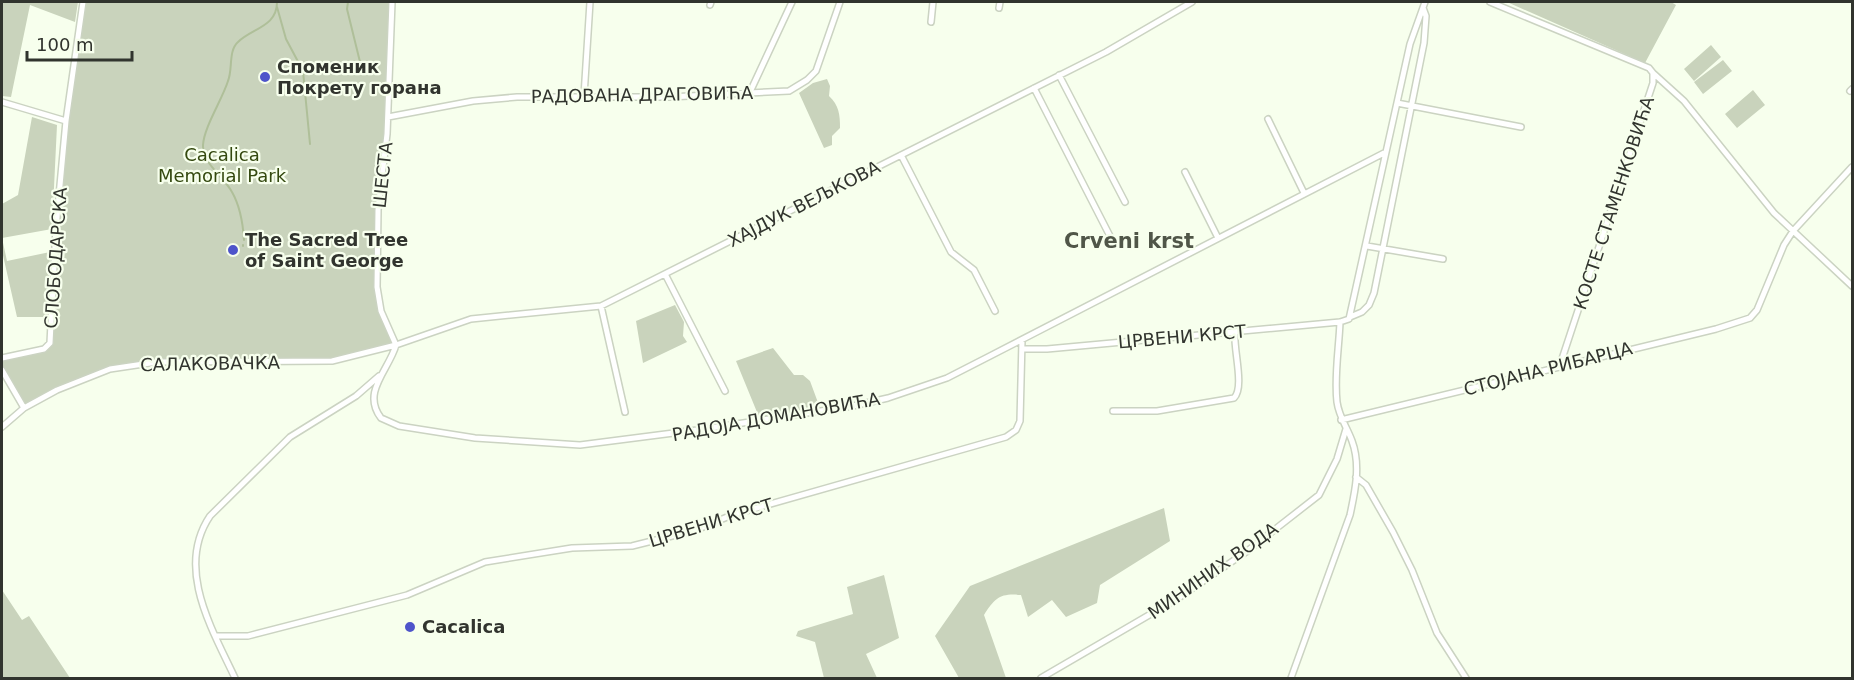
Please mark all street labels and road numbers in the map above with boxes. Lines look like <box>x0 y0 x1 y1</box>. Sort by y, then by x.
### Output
street label: РАДОВАНА ДРАГОВИЋА <box>531 82 754 107</box>
street label: КОСТЕ СТАМЕНКОВИЋА <box>1569 93 1658 312</box>
street label: ШЕСТА <box>369 140 396 209</box>
street label: ХАЈДУК ВЕЉКОВА <box>724 156 884 251</box>
street label: СЛОБОДАРСКА <box>40 186 71 329</box>
street label: ЦРВЕНИ КРСТ <box>1117 320 1248 353</box>
street label: СТОЈАНА РИБАРЦА <box>1461 337 1635 400</box>
street label: САЛАКОВАЧКА <box>140 352 281 375</box>
street label: РАДОЈА ДОМАНОВИЋА <box>670 388 882 445</box>
street label: ЦРВЕНИ КРСТ <box>646 493 776 551</box>
street label: МИНИНИХ ВОДА <box>1144 517 1282 623</box>

